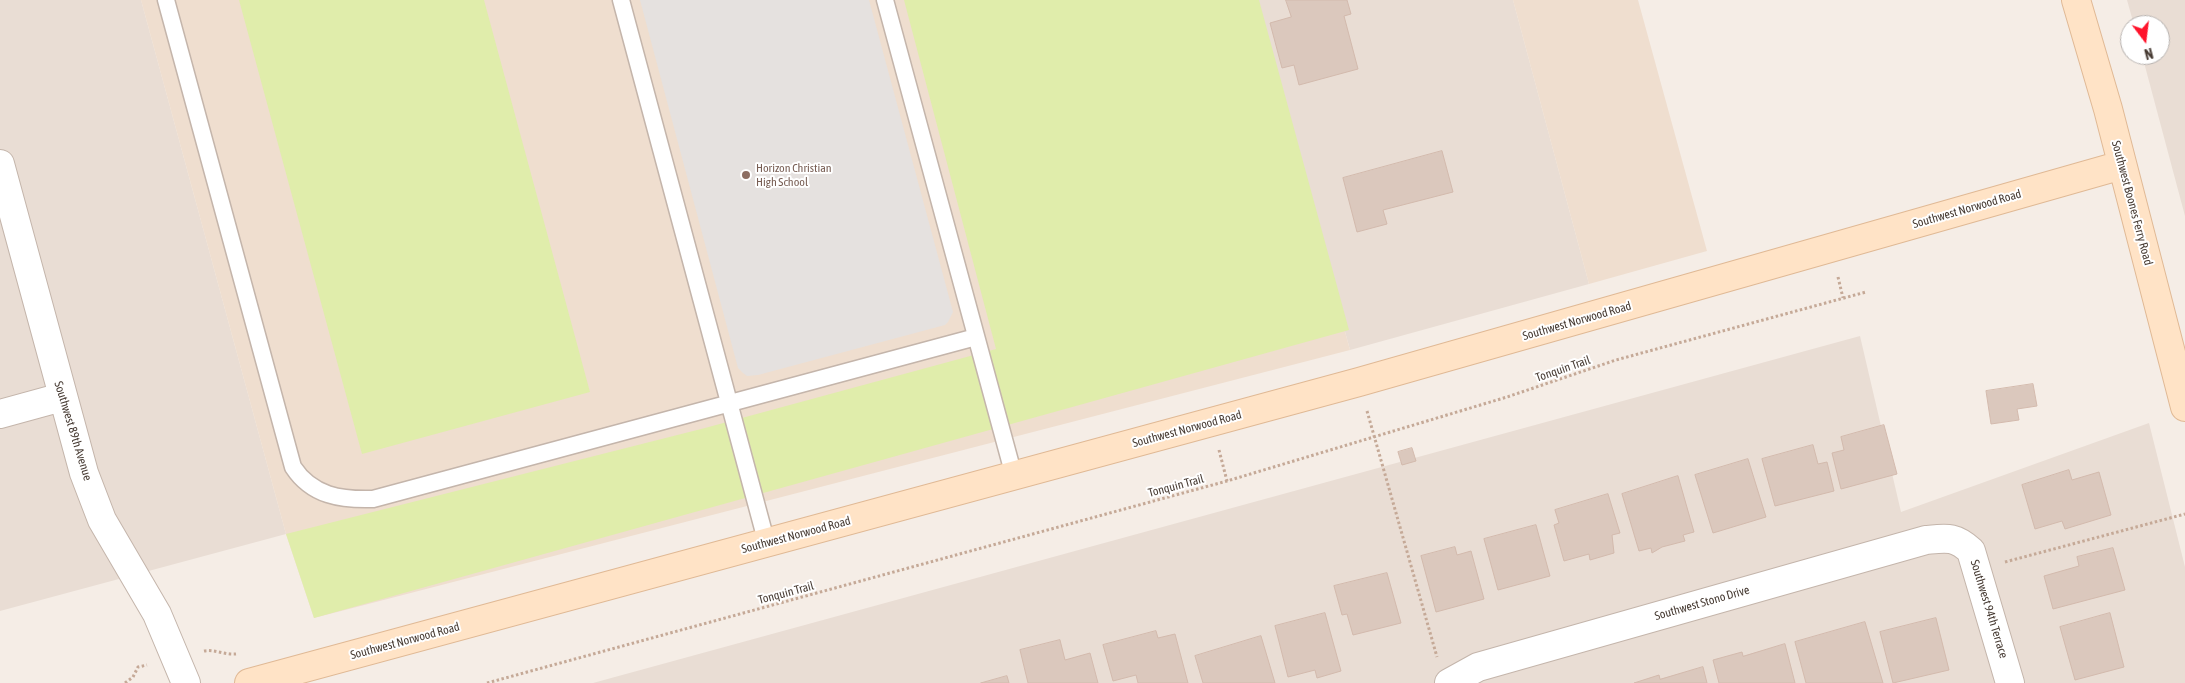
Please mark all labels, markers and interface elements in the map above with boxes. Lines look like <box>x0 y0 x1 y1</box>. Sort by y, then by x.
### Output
north arrow <box>2120 15 2170 65</box>
text: N <box>2143 45 2155 62</box>
street label: Southwest Boones Ferry Road <box>2108 139 2156 267</box>
place label: Horizon Christian High School <box>756 161 832 189</box>
marker: Horizon Christian High School <box>740 169 752 181</box>
street label: Southwest Norwood Road <box>1911 187 2023 231</box>
street label: Southwest Norwood Road <box>1521 299 1633 343</box>
street label: Tonquin Trail <box>1534 353 1592 385</box>
street label: Southwest 89th Avenue <box>51 380 95 482</box>
street label: Southwest Norwood Road <box>1131 407 1243 451</box>
street label: Tonquin Trail <box>1147 472 1205 500</box>
street label: Southwest Norwood Road <box>740 513 852 557</box>
street label: Southwest 94th Terrace <box>1967 558 2011 660</box>
street label: Tonquin Trail <box>757 579 815 607</box>
street label: Southwest Stono Drive <box>1653 583 1751 623</box>
street label: Southwest Norwood Road <box>349 619 461 663</box>

